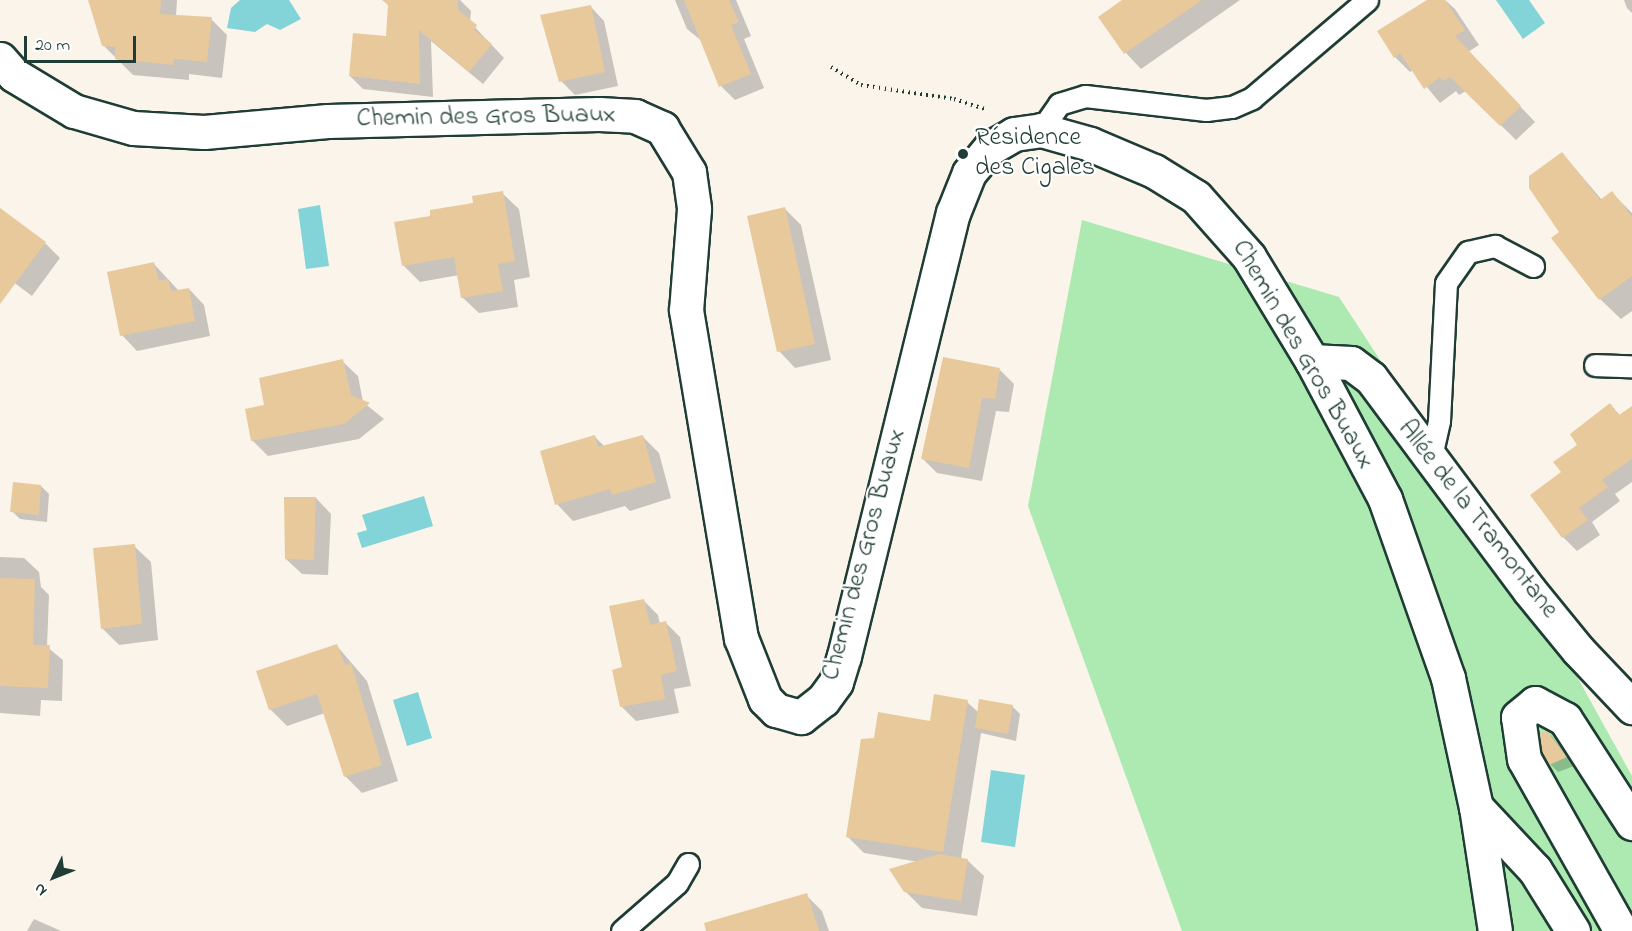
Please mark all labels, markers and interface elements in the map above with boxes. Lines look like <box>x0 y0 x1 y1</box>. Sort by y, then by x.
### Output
scale bar <box>27 24 140 62</box>
text: 20 m <box>35 33 70 59</box>
street label: Chemin des Gros Buaux <box>356 100 616 136</box>
place label: Résidence des Cigales <box>975 123 1095 184</box>
marker: Résidence des Cigales <box>956 147 970 161</box>
street label: Chemin des Gros Buaux <box>1224 235 1380 475</box>
street label: Allée de la Tramontane <box>1390 415 1564 625</box>
street label: Chemin des Gros Buaux <box>816 426 914 684</box>
north arrow <box>24 847 84 907</box>
text: N <box>28 877 53 901</box>

